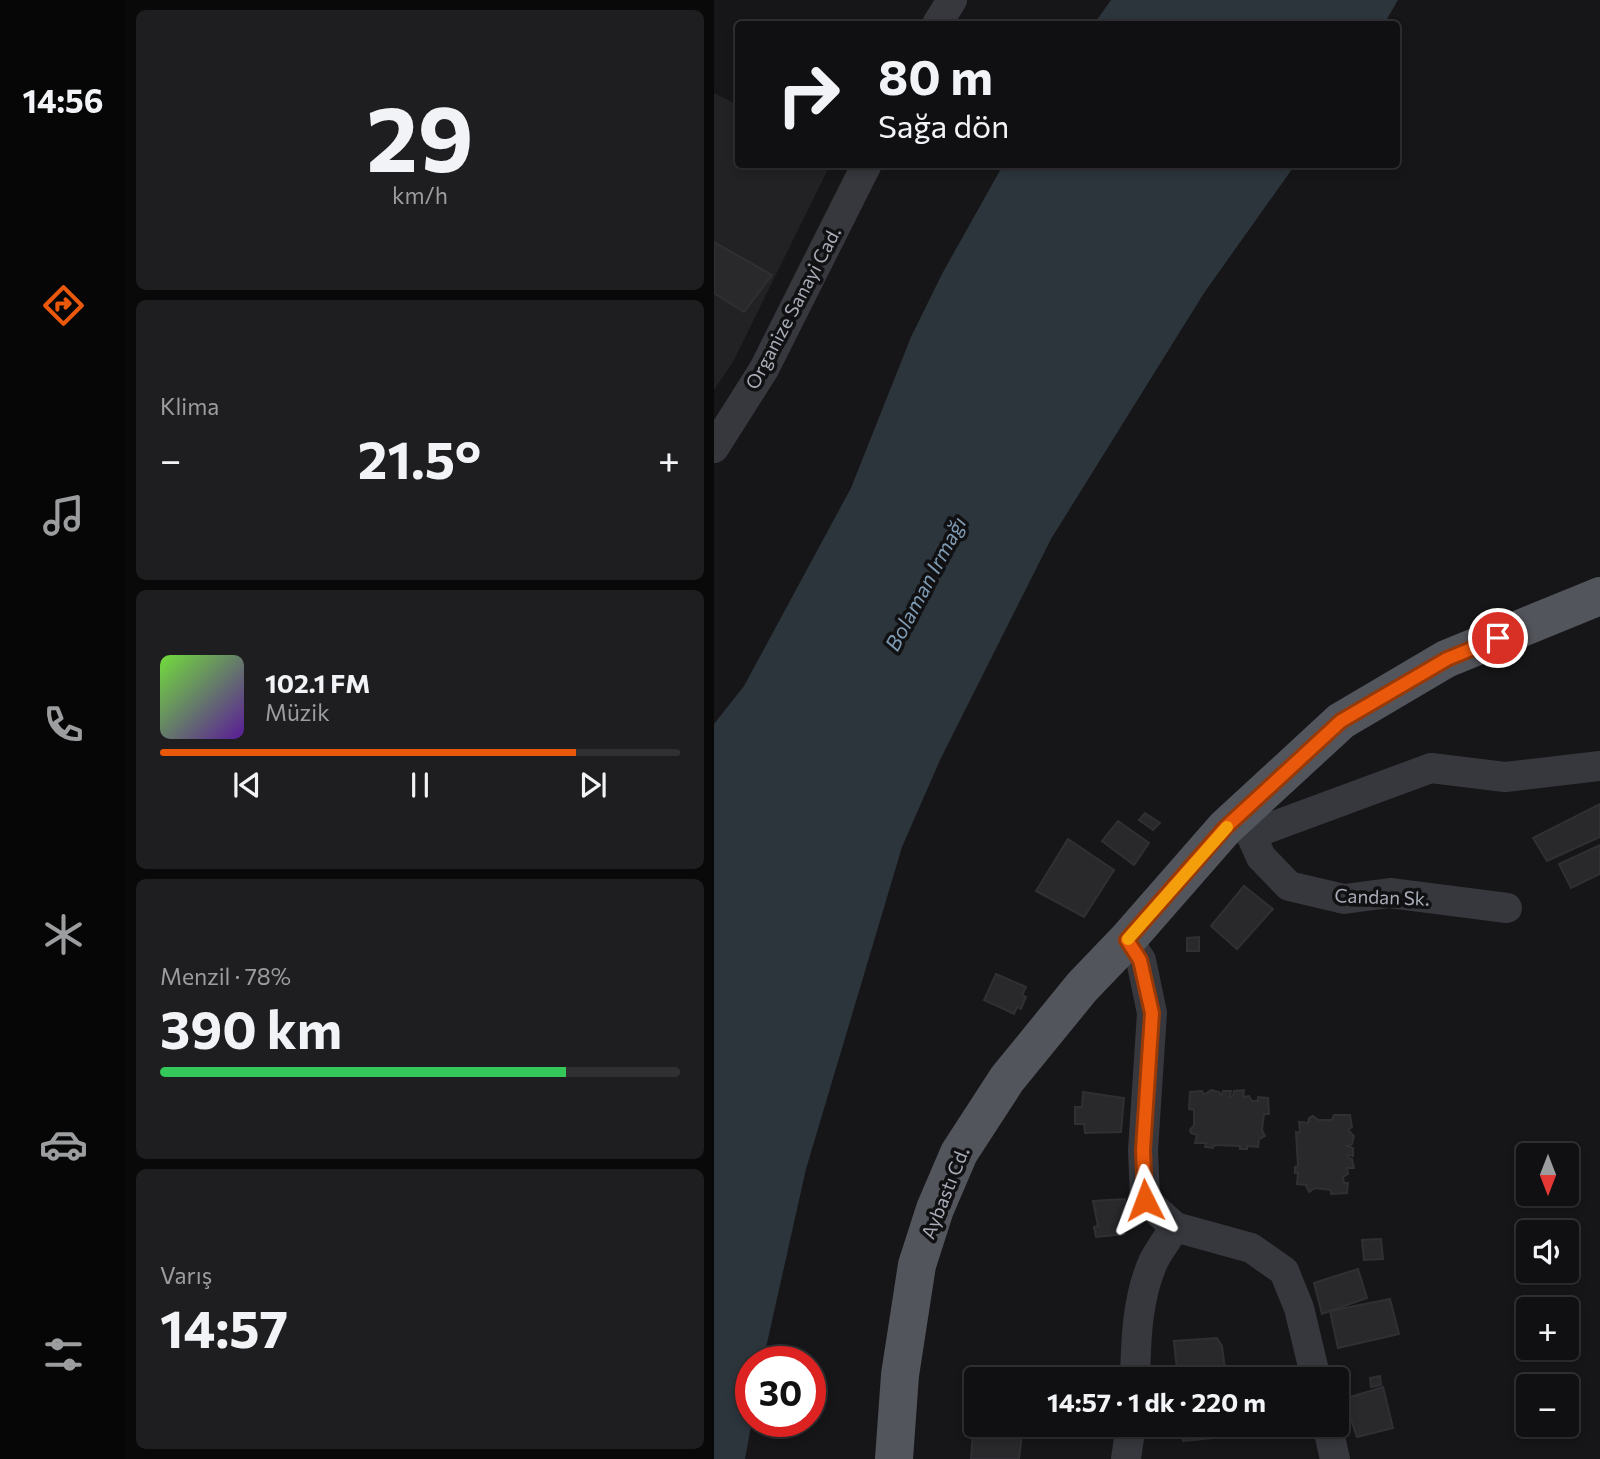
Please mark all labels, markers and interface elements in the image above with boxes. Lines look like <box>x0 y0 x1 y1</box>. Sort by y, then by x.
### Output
text: 80 m <box>878 45 993 105</box>
icon: right <box>763 49 854 140</box>
text: 29 <box>366 79 474 191</box>
text: 14:56 <box>23 80 103 120</box>
text: Sağa dön <box>878 105 1009 145</box>
text: km/h <box>392 181 448 209</box>
street label: Organize Sanayi Cad. <box>740 223 845 393</box>
icon: directions <box>39 281 88 330</box>
text: Klima <box>160 392 219 420</box>
text: 21.5° <box>358 426 481 490</box>
text: − <box>160 435 182 482</box>
text: + <box>658 435 680 482</box>
icon: music <box>39 491 88 540</box>
water label: Bolaman Irmağı <box>879 512 970 655</box>
pin <box>1468 608 1528 668</box>
icon: arrive <box>1479 619 1517 657</box>
text: 102.1 FM <box>265 667 370 698</box>
text: Müzik <box>265 698 330 726</box>
icon: phone <box>39 700 88 749</box>
icon: previous <box>228 766 266 804</box>
icon: pause <box>401 766 439 804</box>
icon: next <box>574 766 612 804</box>
street label: Candan Sk. <box>1334 883 1430 910</box>
icon: climate <box>39 910 88 959</box>
text: Menzil · 78% <box>160 962 291 990</box>
text: 390 km <box>160 996 342 1060</box>
icon: car <box>39 1120 88 1169</box>
north arrow <box>1516 1143 1578 1206</box>
map controls <box>1516 1143 1579 1437</box>
street label: Aybastı Cd. <box>916 1144 973 1242</box>
position arrow <box>1108 1163 1182 1237</box>
button: sound <box>1516 1220 1579 1283</box>
text: Varış <box>160 1261 212 1289</box>
text: 14:57 <box>160 1295 288 1359</box>
button: + <box>1516 1297 1579 1360</box>
icon: filters <box>39 1330 88 1379</box>
speed limit sign: 30 <box>735 1346 826 1437</box>
button: − <box>1516 1374 1579 1437</box>
text: 14:57 · 1 dk · 220 m <box>1047 1386 1266 1417</box>

